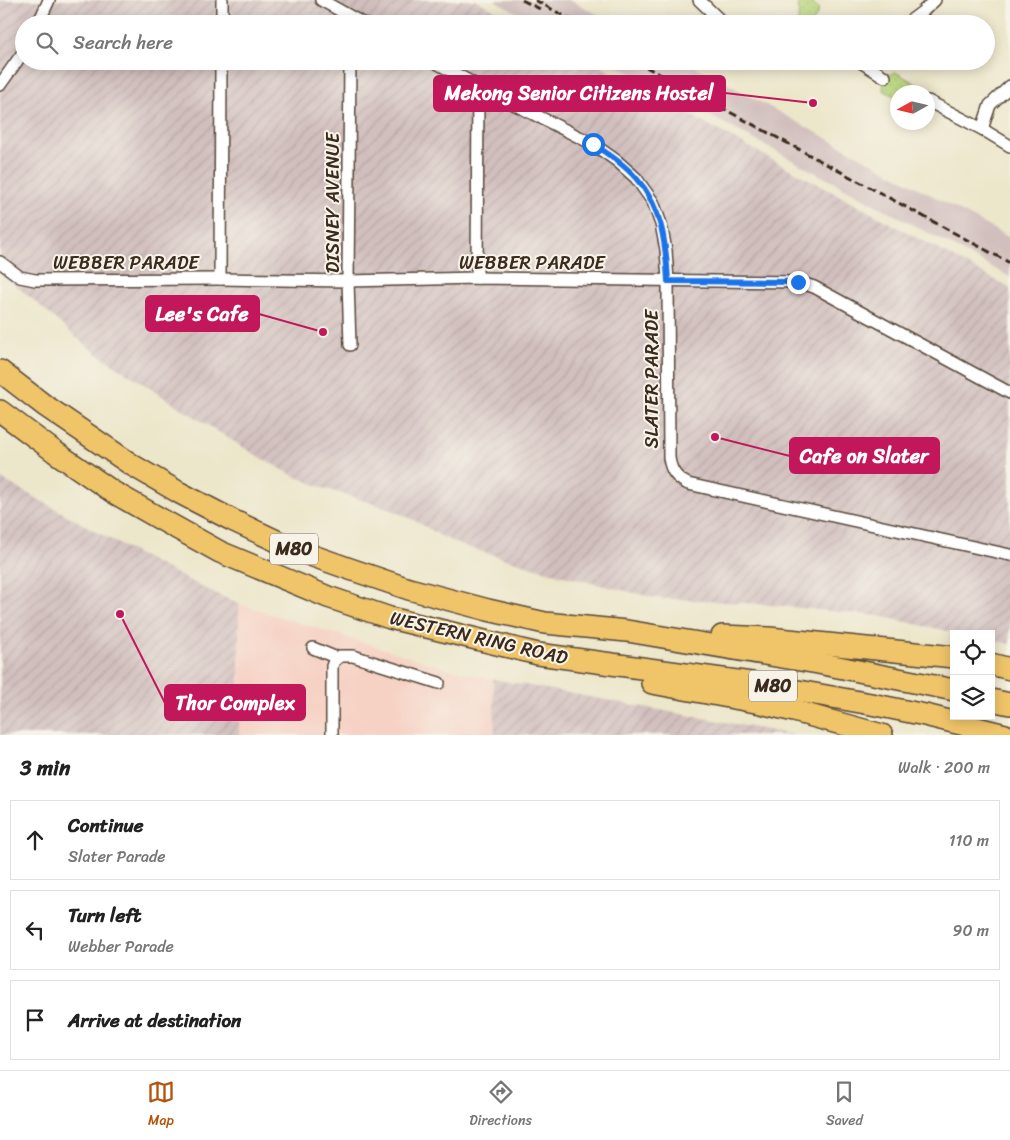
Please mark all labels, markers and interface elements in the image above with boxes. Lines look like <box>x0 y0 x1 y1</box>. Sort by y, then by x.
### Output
search box <box>15 15 995 70</box>
text: Search here <box>73 26 173 59</box>
icon: search <box>33 29 61 57</box>
callout: Mekong Senior Citizens Hostel <box>434 76 725 111</box>
text: Mekong Senior Citizens Hostel <box>443 76 715 111</box>
north arrow <box>890 85 935 130</box>
street label: DISNEY AVENUE <box>316 131 349 273</box>
route start <box>582 133 605 156</box>
street label: WEBBER PARADE <box>53 246 200 279</box>
street label: WEBBER PARADE <box>459 246 606 279</box>
route end <box>787 271 810 294</box>
callout: Lee's Cafe <box>146 296 259 331</box>
text: Lee's Cafe <box>155 297 249 332</box>
street label: SLATER PARADE <box>635 308 668 448</box>
callout: Cafe on Slater <box>790 438 939 473</box>
text: Cafe on Slater <box>799 439 930 474</box>
road number: M80 <box>270 534 318 564</box>
street label: WESTERN RING ROAD <box>387 601 572 674</box>
map controls <box>950 630 995 720</box>
button: locate <box>950 630 995 675</box>
road number: M80 <box>749 670 797 701</box>
button: layers <box>950 675 995 720</box>
callout: Thor Complex <box>165 685 305 720</box>
text: Thor Complex <box>175 686 295 721</box>
text: 3 min <box>20 749 70 787</box>
text: Walk · 200 m <box>898 753 990 782</box>
text: Continue <box>68 809 144 842</box>
icon: ahead <box>21 826 49 854</box>
text: 110 m <box>949 826 989 855</box>
text: Slater Parade <box>68 842 166 871</box>
text: Turn left <box>68 899 141 932</box>
icon: left <box>21 916 49 944</box>
text: 90 m <box>953 916 989 945</box>
text: Webber Parade <box>68 932 174 961</box>
text: Arrive at destination <box>68 1004 241 1037</box>
icon: arrive <box>21 1006 49 1034</box>
tab: Map <box>147 1078 175 1133</box>
tab: Directions <box>469 1078 532 1133</box>
tab: Saved <box>826 1078 863 1133</box>

